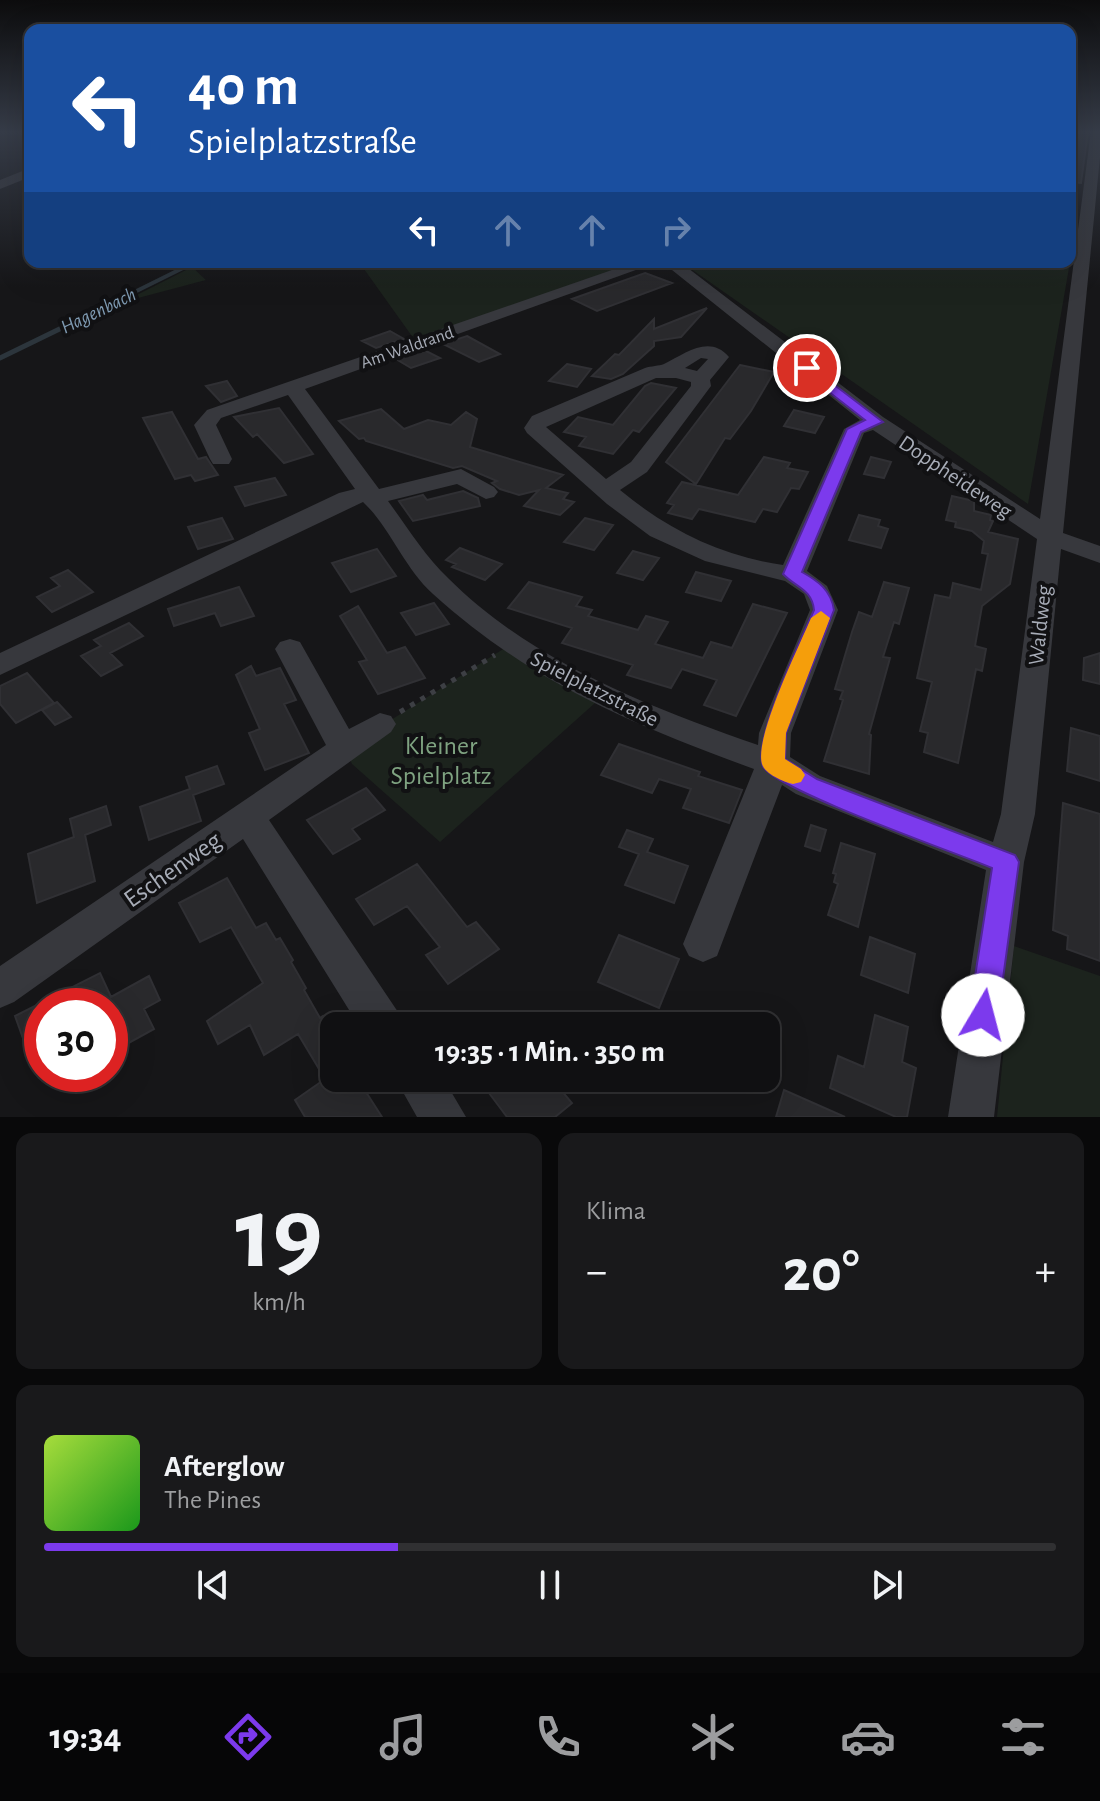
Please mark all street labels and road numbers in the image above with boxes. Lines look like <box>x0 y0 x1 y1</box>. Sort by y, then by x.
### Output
street label: Am Waldrand <box>358 324 456 372</box>
street label: Doppheideweg <box>895 431 1016 523</box>
street label: Waldweg <box>1025 584 1055 666</box>
street label: Spielplatzstraße <box>527 647 662 730</box>
street label: Eschenweg <box>119 827 226 913</box>

